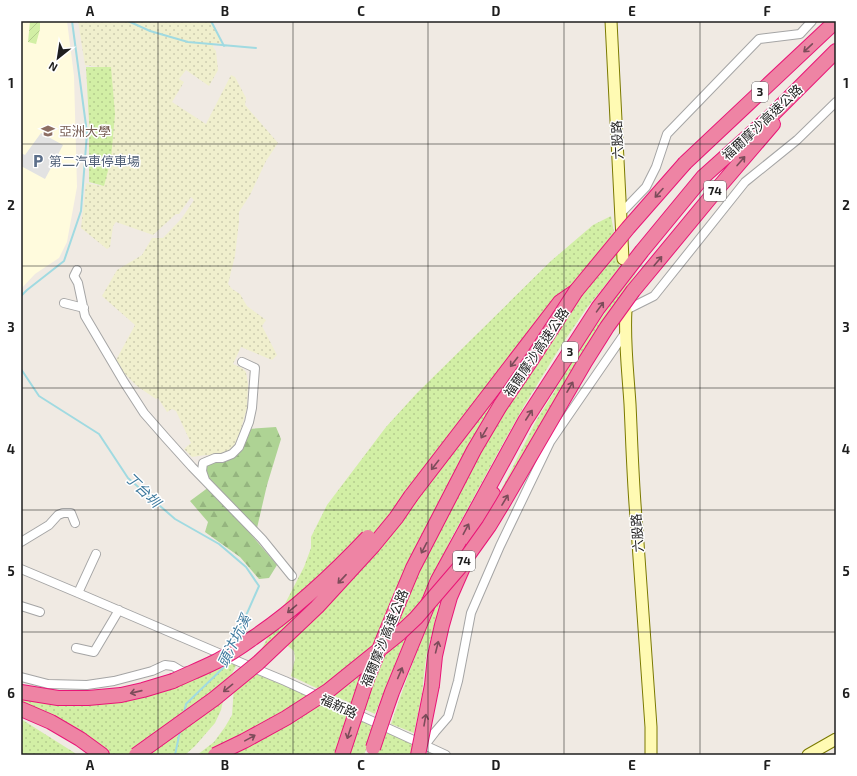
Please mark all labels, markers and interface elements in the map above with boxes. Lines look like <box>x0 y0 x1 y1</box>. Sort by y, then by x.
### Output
text: A <box>86 3 95 19</box>
text: B <box>221 3 229 19</box>
text: C <box>357 3 365 19</box>
text: D <box>492 3 501 19</box>
text: E <box>628 3 636 19</box>
text: F <box>763 3 771 19</box>
north arrow <box>38 38 78 78</box>
one-way arrow <box>803 43 813 53</box>
text: N <box>46 59 59 75</box>
text: 1 <box>8 75 14 91</box>
text: 1 <box>843 75 849 91</box>
street label: 福爾摩沙高速公路 <box>719 81 805 163</box>
road number: 3 <box>752 82 768 102</box>
street label: 六股路 <box>608 120 626 160</box>
school or university icon: 亞洲大學 <box>40 123 56 139</box>
place label: 亞洲大學 <box>59 123 111 139</box>
parking icon: 第二汽車停車場 <box>30 153 46 169</box>
place label: 第二汽車停車場 <box>49 153 140 169</box>
one-way arrow <box>736 156 746 166</box>
road number: 74 <box>704 181 726 201</box>
one-way arrow <box>655 187 664 197</box>
text: 2 <box>7 197 15 213</box>
text: 2 <box>842 197 850 213</box>
one-way arrow <box>653 256 662 266</box>
one-way arrow <box>596 301 604 312</box>
street label: 福爾摩沙高速公路 <box>500 304 572 400</box>
text: 3 <box>7 319 15 335</box>
text: 3 <box>842 319 850 335</box>
road number: 3 <box>562 342 578 362</box>
one-way arrow <box>510 356 518 367</box>
one-way arrow <box>567 381 575 393</box>
one-way arrow <box>524 410 533 421</box>
one-way arrow <box>480 427 488 439</box>
text: 4 <box>7 441 15 457</box>
text: 4 <box>842 441 850 457</box>
one-way arrow <box>431 459 439 470</box>
water label: 丁台圳 <box>122 469 166 512</box>
one-way arrow <box>501 495 509 506</box>
street label: 六股路 <box>628 513 646 553</box>
one-way arrow <box>462 523 470 535</box>
one-way arrow <box>420 542 427 554</box>
road number: 74 <box>453 551 475 571</box>
text: 5 <box>7 563 15 579</box>
text: 5 <box>842 563 850 579</box>
one-way arrow <box>337 574 347 584</box>
street label: 福爾摩沙高速公路 <box>357 587 411 689</box>
one-way arrow <box>286 605 297 613</box>
water label: 頭汴坑溪 <box>214 610 254 670</box>
one-way arrow <box>434 641 441 654</box>
one-way arrow <box>397 667 404 679</box>
one-way arrow <box>222 684 233 693</box>
text: 6 <box>7 685 15 701</box>
text: 6 <box>842 685 850 701</box>
one-way arrow <box>129 688 142 696</box>
street label: 福新路 <box>318 691 360 721</box>
one-way arrow <box>422 714 430 727</box>
one-way arrow <box>344 727 352 739</box>
one-way arrow <box>244 734 256 741</box>
text: A <box>86 757 95 773</box>
text: B <box>221 757 229 773</box>
text: C <box>357 757 365 773</box>
text: D <box>492 757 501 773</box>
text: E <box>628 757 636 773</box>
text: F <box>763 757 771 773</box>

